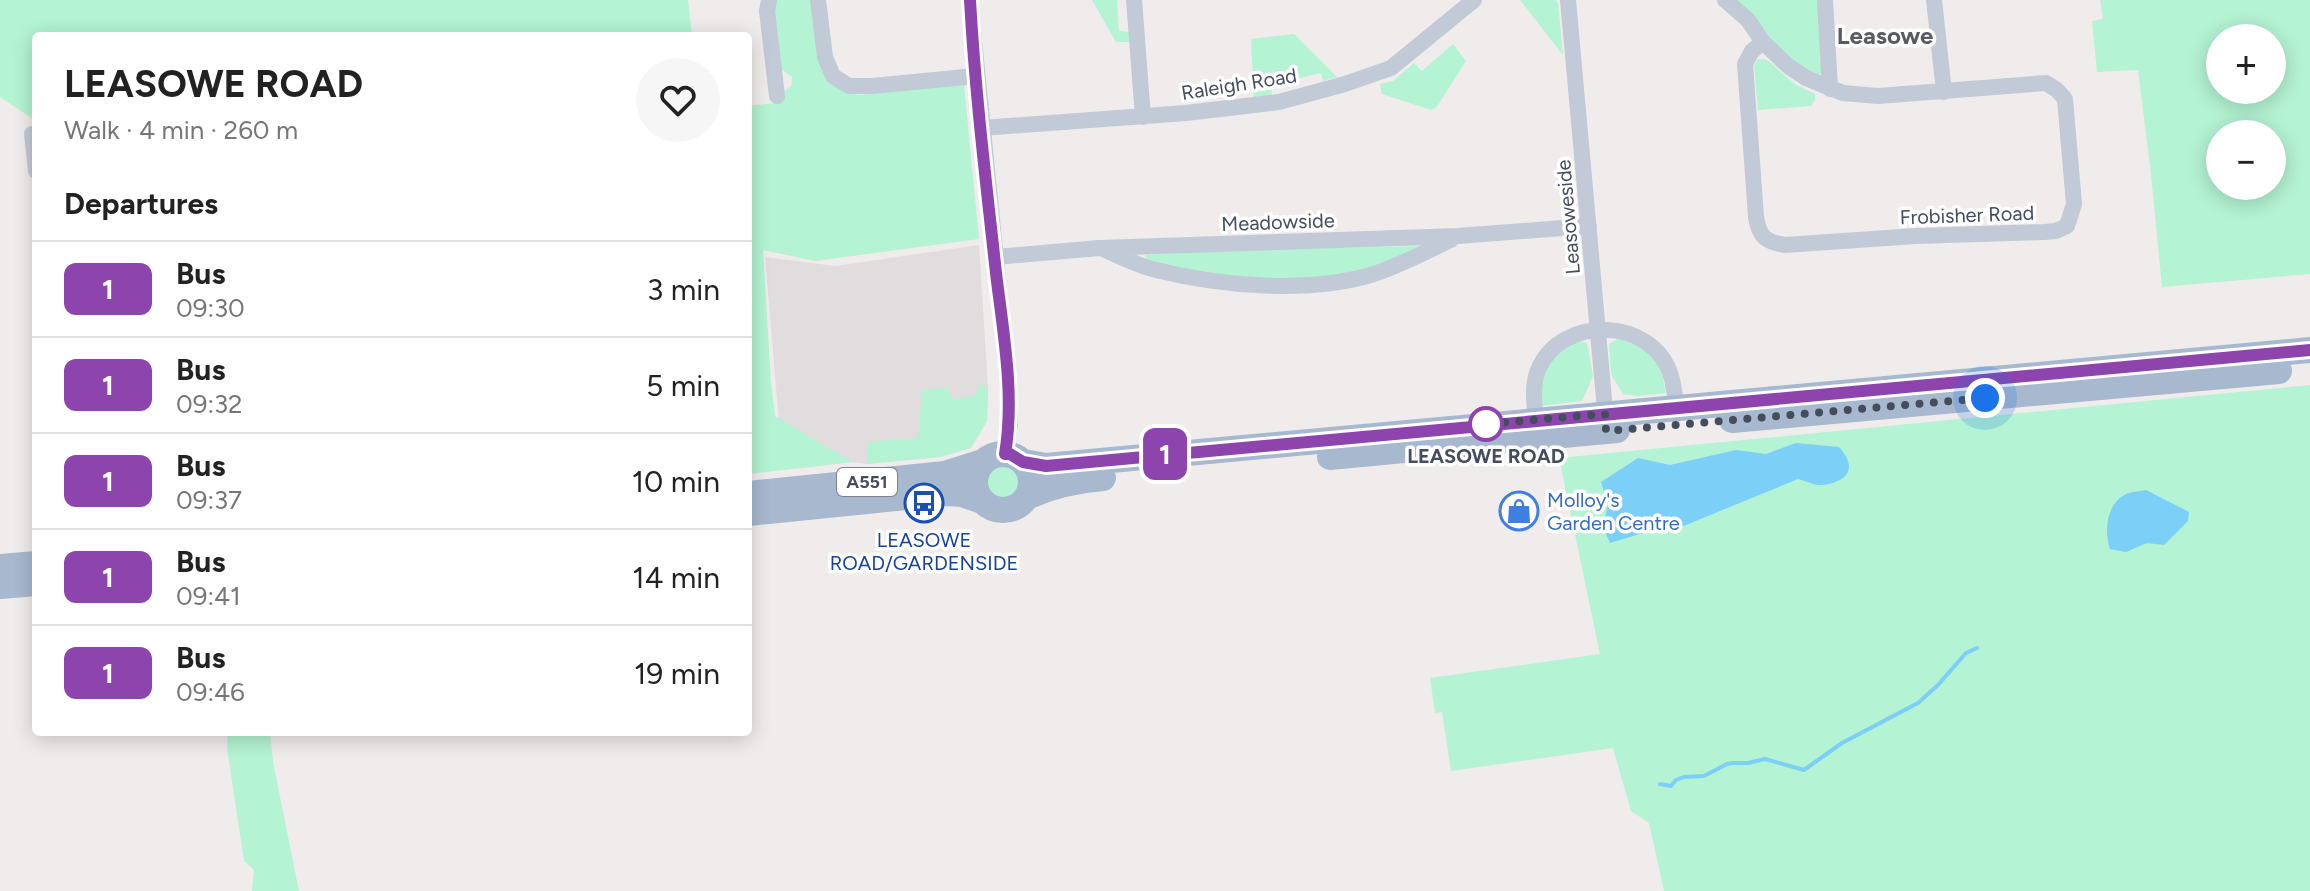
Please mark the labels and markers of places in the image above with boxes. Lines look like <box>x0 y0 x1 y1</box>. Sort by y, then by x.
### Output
marker: LEASOWE ROAD <box>1469 407 1503 441</box>
place label: LEASOWE ROAD <box>1407 444 1565 468</box>
bus stop icon: LEASOWE ROAD/GARDENSIDE <box>903 482 945 524</box>
place label: Molloy's Garden Centre <box>1547 488 1680 535</box>
shop icon: Molloy's Garden Centre <box>1498 490 1540 532</box>
place label: LEASOWE ROAD/GARDENSIDE <box>830 528 1018 575</box>

